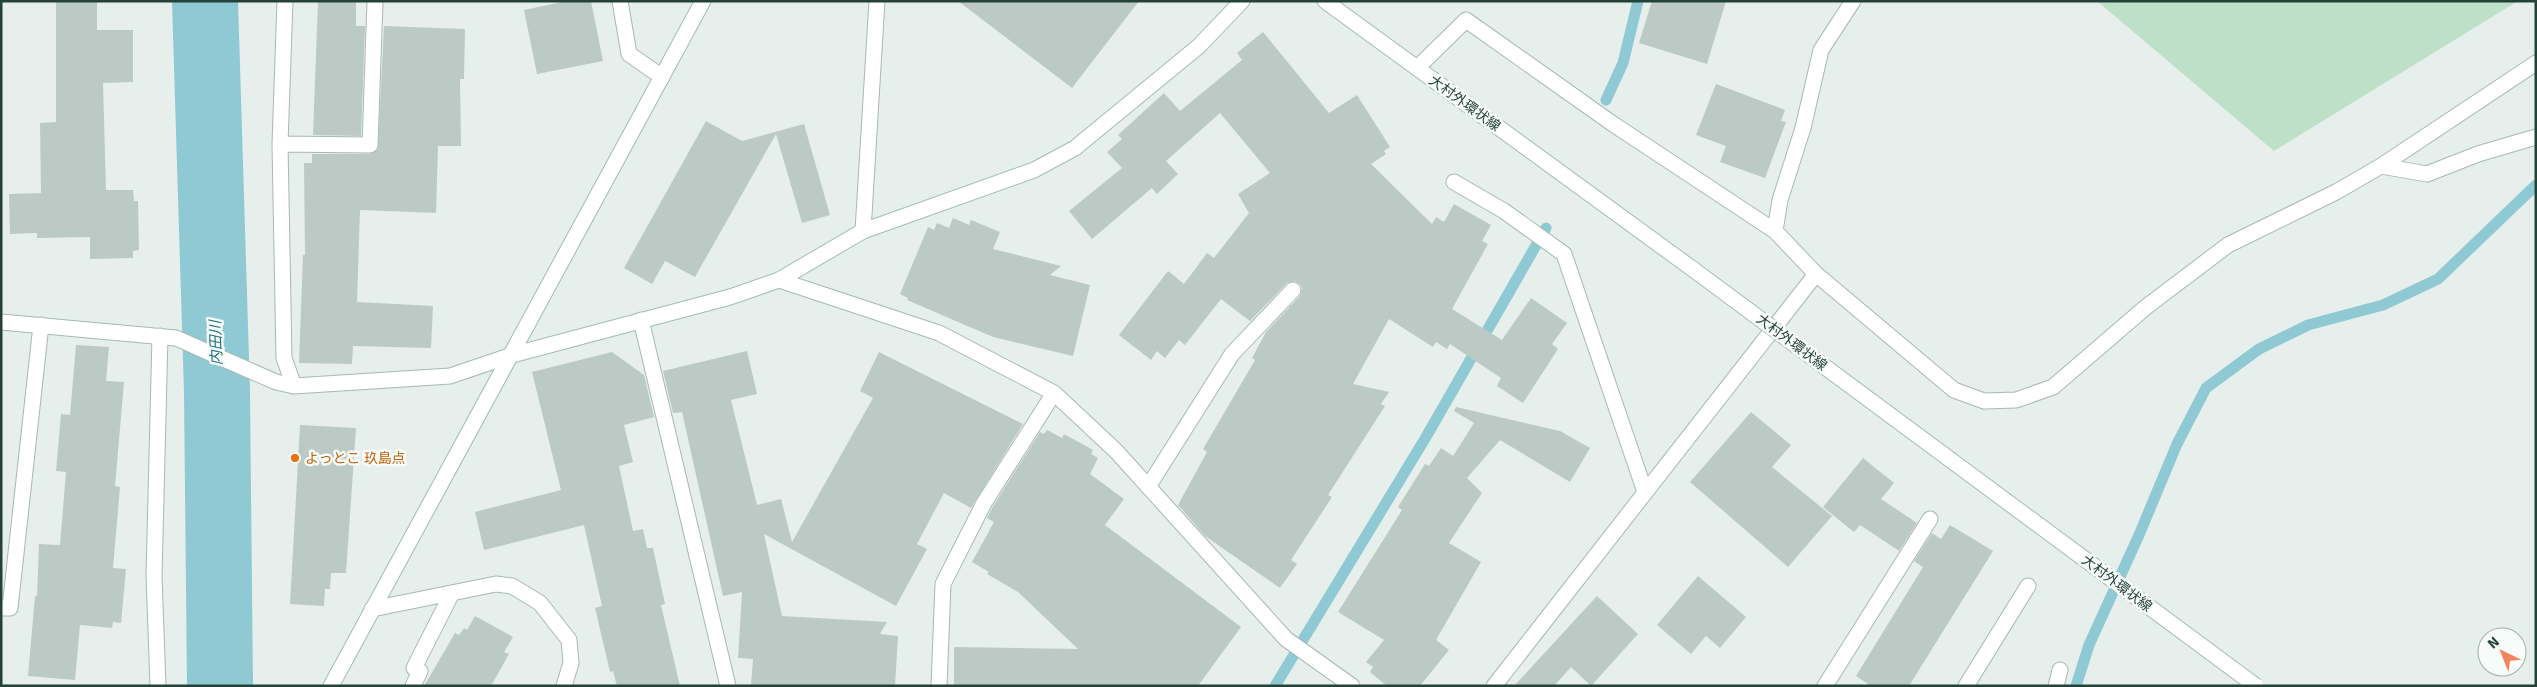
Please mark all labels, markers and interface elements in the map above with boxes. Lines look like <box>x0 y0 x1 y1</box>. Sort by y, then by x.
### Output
street label: 大村外環状線 <box>1426 72 1504 135</box>
street label: 大村外環状線 <box>1753 310 1830 374</box>
water label: 内田川 <box>206 318 226 366</box>
place label: よっとこ 玖島点 <box>305 450 406 467</box>
marker: よっとこ 玖島点 <box>289 452 301 464</box>
street label: 大村外環状線 <box>2078 551 2155 615</box>
north arrow <box>2477 627 2527 677</box>
text: N <box>2484 633 2503 652</box>

